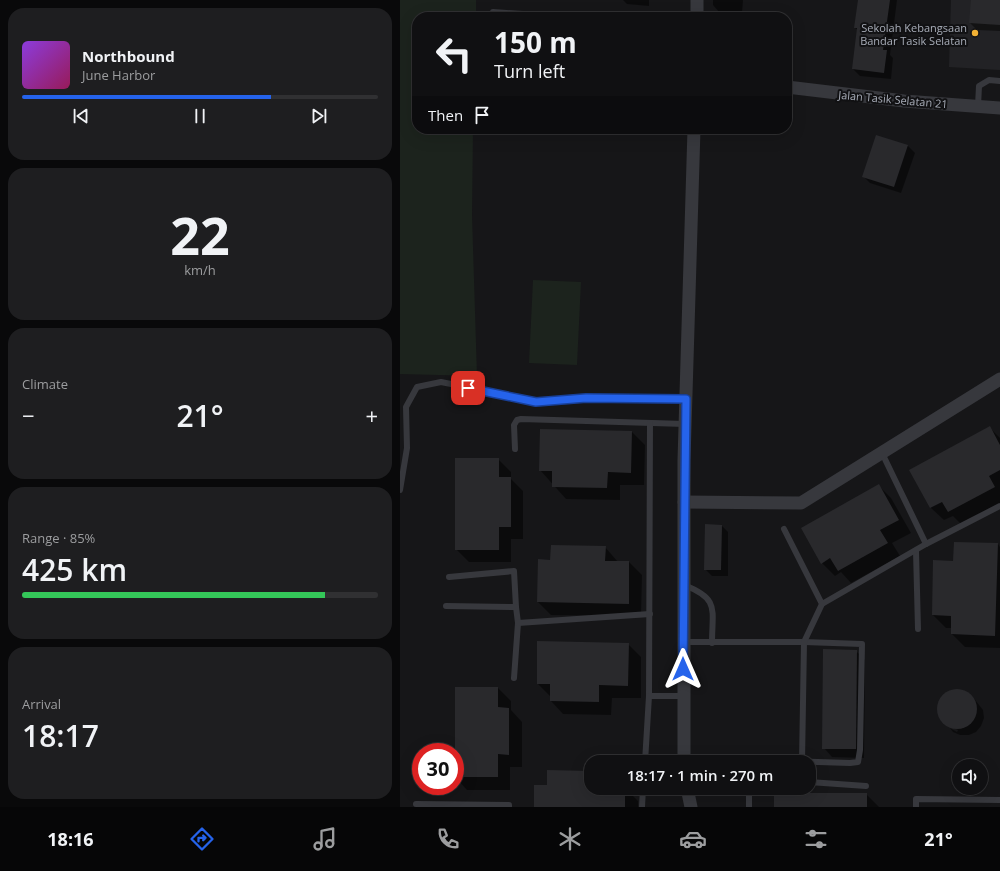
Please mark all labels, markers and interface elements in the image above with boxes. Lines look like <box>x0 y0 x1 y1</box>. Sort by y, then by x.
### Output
place label: Sekolah Kebangsaan Bandar Tasik Selatan <box>860 20 967 48</box>
text: 150 m <box>494 23 577 61</box>
icon: left <box>428 28 480 80</box>
marker: Sekolah Kebangsaan Bandar Tasik Selatan <box>970 28 980 38</box>
text: Northbound <box>82 46 175 66</box>
text: Turn left <box>494 59 565 83</box>
text: June Harbor <box>82 66 155 84</box>
street label: Jalan Tasik Selatan 21 <box>837 87 948 111</box>
icon: arrive <box>471 104 493 126</box>
icon: previous <box>70 105 92 127</box>
icon: pause <box>189 105 211 127</box>
icon: next <box>308 105 330 127</box>
text: Then <box>428 105 463 125</box>
text: 22 <box>170 199 230 270</box>
text: km/h <box>184 261 216 279</box>
pin <box>451 371 485 405</box>
text: Climate <box>22 375 68 393</box>
icon: arrive <box>457 377 479 399</box>
text: 21° <box>176 395 224 436</box>
text: − <box>22 400 35 430</box>
text: + <box>365 400 378 430</box>
text: Range · 85% <box>22 529 95 547</box>
text: 425 km <box>22 549 127 590</box>
position arrow <box>662 648 704 690</box>
text: Arrival <box>22 695 61 713</box>
text: 18:17 <box>22 715 99 756</box>
speed limit sign: 30 <box>412 743 464 795</box>
map controls <box>952 759 988 795</box>
button: sound <box>952 759 988 795</box>
text: 18:17 · 1 min · 270 m <box>627 765 773 785</box>
icon: directions <box>188 825 216 853</box>
icon: music <box>311 825 339 853</box>
icon: phone <box>434 825 462 853</box>
icon: climate <box>556 825 584 853</box>
icon: car <box>679 825 707 853</box>
icon: filters <box>802 825 830 853</box>
text: 18:16 <box>47 827 94 851</box>
text: 21° <box>924 827 953 851</box>

